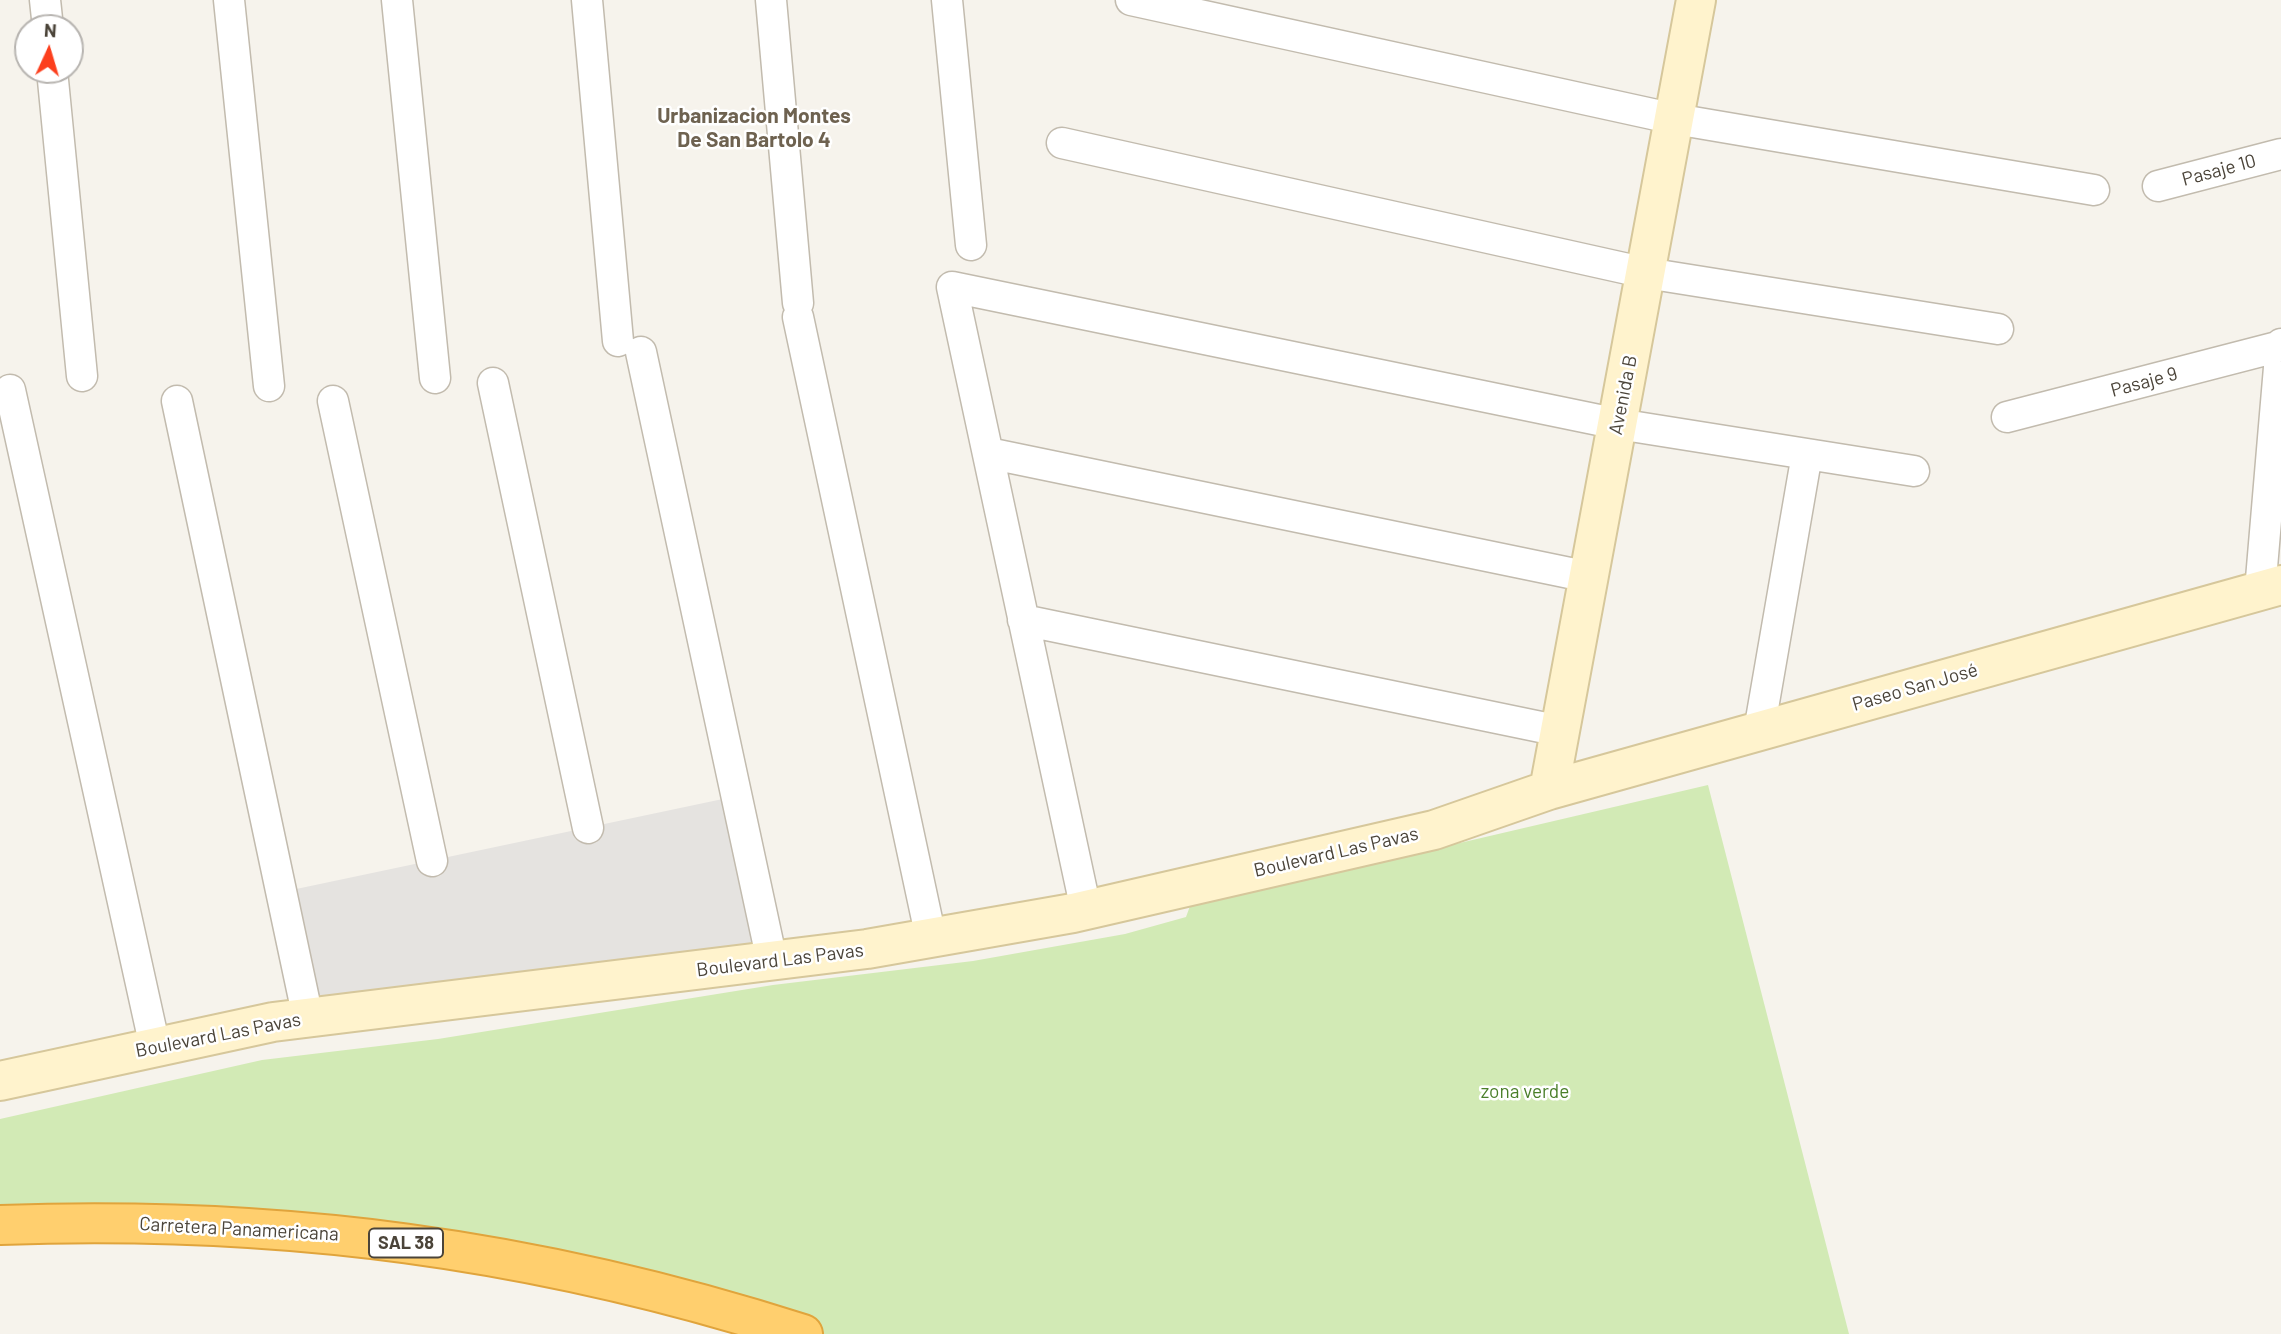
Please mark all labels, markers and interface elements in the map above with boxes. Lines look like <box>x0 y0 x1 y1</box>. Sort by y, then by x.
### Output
north arrow <box>14 14 84 84</box>
text: N <box>43 18 57 41</box>
district label: Urbanizacion Montes De San Bartolo 4 <box>657 103 851 153</box>
street label: Pasaje 10 <box>2179 149 2259 191</box>
street label: Avenida B <box>1604 353 1642 437</box>
street label: Pasaje 9 <box>2108 362 2180 402</box>
street label: Paseo San José <box>1850 658 1980 716</box>
street label: Boulevard Las Pavas <box>1252 822 1420 882</box>
street label: Boulevard Las Pavas <box>695 938 865 982</box>
street label: Boulevard Las Pavas <box>133 1008 303 1062</box>
park label: zona verde <box>1481 1081 1569 1103</box>
street label: Carretera Panamericana <box>139 1212 339 1246</box>
road number: SAL 38 <box>369 1228 443 1258</box>

